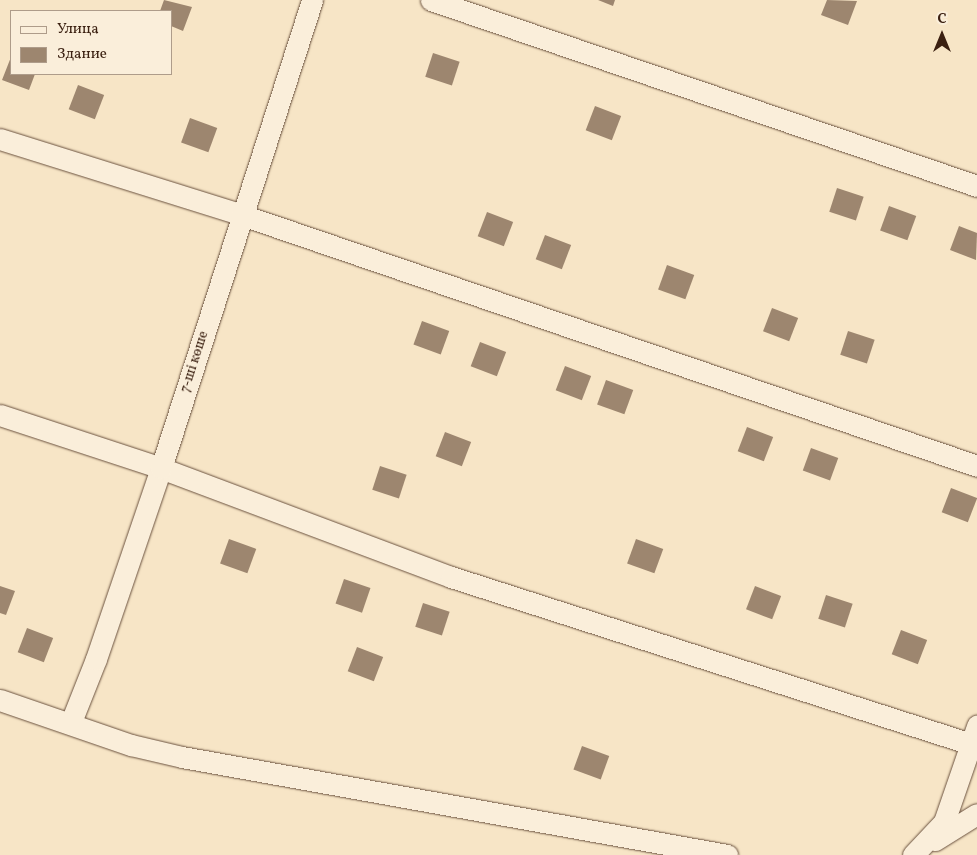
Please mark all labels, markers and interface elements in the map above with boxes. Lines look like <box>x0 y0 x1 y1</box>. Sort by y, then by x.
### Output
legend <box>10 10 172 75</box>
north arrow <box>917 10 967 60</box>
text: С <box>937 10 947 29</box>
text: Улица <box>57 19 99 40</box>
text: Здание <box>57 44 107 65</box>
street label: 7-ші көше <box>177 329 213 395</box>

